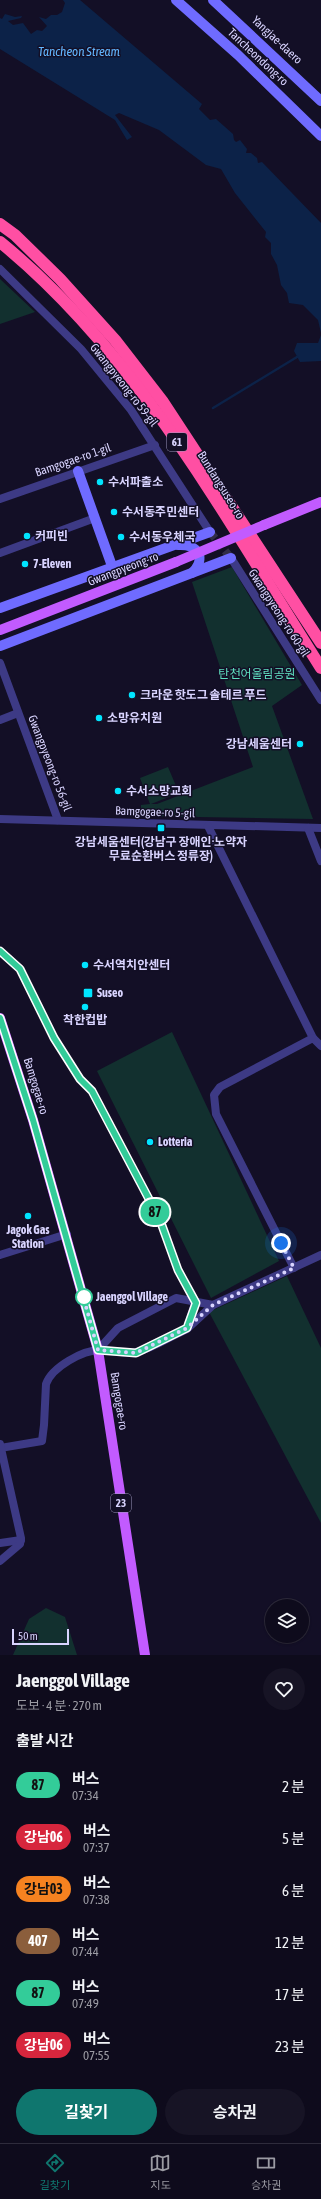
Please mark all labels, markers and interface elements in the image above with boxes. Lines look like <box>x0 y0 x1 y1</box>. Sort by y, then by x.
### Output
street label: Yangjae-daero <box>249 13 305 67</box>
street label: Tancheondong-ro <box>225 25 291 89</box>
water label: Tancheon Stream <box>38 44 121 59</box>
street label: Gwangpyeong-ro 59-gil <box>87 341 161 430</box>
road number: 61 <box>167 433 187 451</box>
street label: Bamgogae-ro 1-gil <box>33 440 114 480</box>
street label: Bundangsuseo-ro <box>195 449 248 522</box>
place label: 수서파출소 <box>108 475 163 489</box>
marker: 수서파출소 <box>95 477 105 487</box>
place label: 수서동주민센터 <box>122 505 199 519</box>
marker: 수서동주민센터 <box>109 507 119 517</box>
place label: 커피빈 <box>35 529 68 543</box>
place label: 수서동우체국 <box>129 530 195 544</box>
marker: 커피빈 <box>22 531 32 541</box>
marker: 수서동우체국 <box>116 532 126 542</box>
street label: Gwangpyeong-ro <box>86 549 161 589</box>
place label: 7-Eleven <box>33 557 71 571</box>
marker: 7-Eleven <box>20 559 30 569</box>
street label: Gwangpyeong-ro 60-gil <box>245 567 313 660</box>
park label: 탄천어울림공원 <box>218 667 296 681</box>
place label: 크라운 핫도그 솔테르 푸드 <box>140 688 266 702</box>
marker: 크라운 핫도그 솔테르 푸드 <box>127 690 137 700</box>
place label: 소망유치원 <box>107 711 162 725</box>
street label: Gwangpyeong-ro 56-gil <box>25 713 75 814</box>
marker: 소망유치원 <box>94 713 104 723</box>
place label: 강남세움센터 <box>226 737 292 751</box>
marker: 강남세움센터 <box>295 739 305 749</box>
place label: 수서소망교회 <box>126 784 192 798</box>
marker: 수서소망교회 <box>113 786 123 796</box>
street label: Bamgogae-ro 5-gil <box>115 804 196 820</box>
marker: 강남세움센터(강남구 장애인·노약자 무료순환버스 정류장) <box>156 823 166 833</box>
place label: 강남세움센터(강남구 장애인·노약자 무료순환버스 정류장) <box>75 835 247 863</box>
place label: 수서역치안센터 <box>93 958 170 972</box>
marker: 수서역치안센터 <box>80 960 90 970</box>
place label: Suseo <box>97 986 123 1000</box>
marker: Suseo <box>82 987 94 999</box>
marker: 착한컵밥 <box>80 1002 90 1012</box>
place label: 착한컵밥 <box>63 1013 107 1027</box>
street label: Bamgogae-ro <box>21 1056 51 1116</box>
place label: Lotteria <box>158 1135 193 1149</box>
marker: Lotteria <box>145 1137 155 1147</box>
line badge: 87 <box>137 1199 173 1225</box>
text: 87 <box>148 1204 162 1220</box>
marker: Jagok Gas Station <box>23 1211 33 1221</box>
place label: Jagok Gas Station <box>5 1223 50 1251</box>
your location <box>271 1233 291 1253</box>
marker: Jaenggol Village <box>75 1288 93 1306</box>
place label: Jaenggol Village <box>95 1290 168 1304</box>
street label: Bamgogae-ro <box>108 1371 131 1431</box>
road number: 23 <box>111 1494 131 1512</box>
map controls <box>265 1599 309 1643</box>
button: layers <box>265 1599 309 1643</box>
scale bar <box>12 1627 69 1646</box>
text: 50 m <box>18 1630 38 1642</box>
button: heart <box>263 1668 305 1710</box>
text: Jaenggol Village <box>16 1669 130 1691</box>
text: 도보 · 4 분 · 270 m <box>16 1698 102 1713</box>
text: 출발 시간 <box>16 1732 73 1749</box>
text: 버스 <box>72 1770 100 1787</box>
text: 87 <box>31 1777 45 1793</box>
text: 2 분 <box>282 1778 305 1795</box>
text: 07:34 <box>72 1788 99 1803</box>
text: 버스 <box>83 1822 111 1839</box>
text: 강남06 <box>24 1829 63 1845</box>
text: 5 분 <box>282 1830 305 1847</box>
text: 07:37 <box>83 1840 110 1855</box>
text: 버스 <box>83 1874 111 1891</box>
text: 강남03 <box>24 1881 63 1897</box>
text: 6 분 <box>282 1882 305 1899</box>
text: 07:38 <box>83 1892 110 1907</box>
text: 버스 <box>72 1926 100 1943</box>
text: 407 <box>28 1933 48 1949</box>
text: 12 분 <box>275 1934 305 1951</box>
text: 07:44 <box>72 1944 99 1959</box>
text: 버스 <box>72 1978 100 1995</box>
text: 87 <box>31 1985 45 2001</box>
text: 17 분 <box>275 1986 305 2003</box>
text: 07:49 <box>72 1996 99 2011</box>
text: 버스 <box>83 2030 111 2047</box>
text: 강남06 <box>24 2037 63 2053</box>
text: 23 분 <box>275 2038 305 2055</box>
text: 07:55 <box>83 2048 110 2063</box>
button: 길찾기 <box>16 2089 157 2135</box>
button: 승차권 <box>165 2089 305 2135</box>
tab: 길찾기 <box>40 2152 70 2192</box>
tab: 지도 <box>149 2152 171 2192</box>
tab: 승차권 <box>251 2152 281 2192</box>

